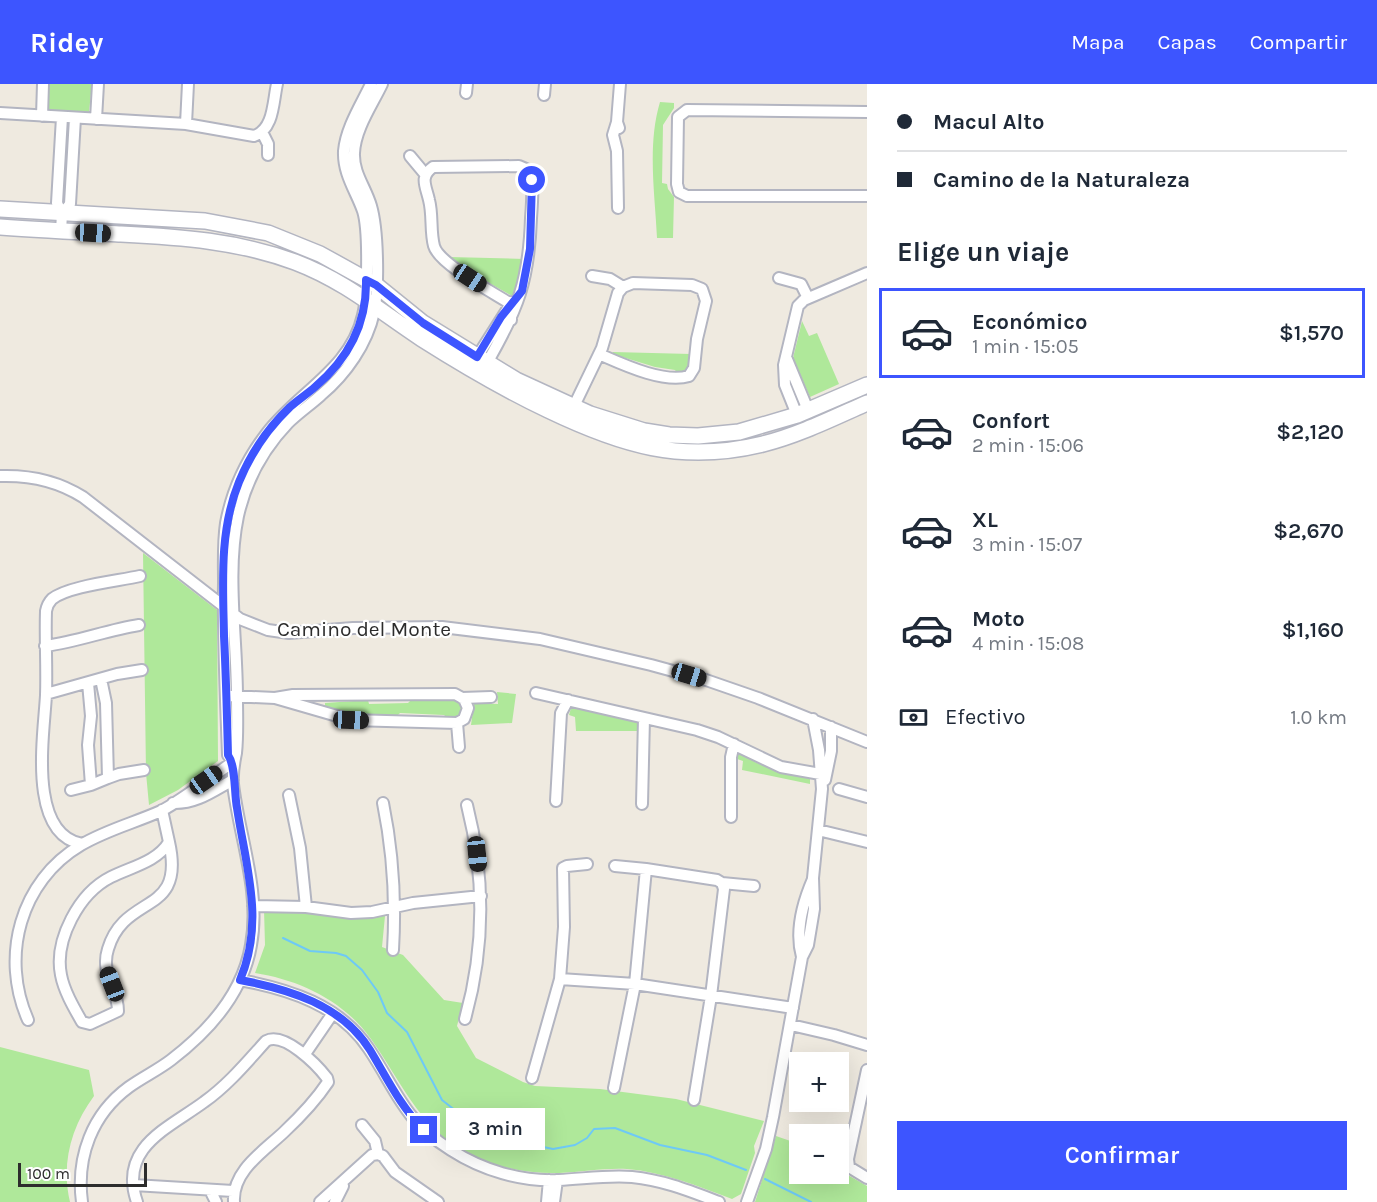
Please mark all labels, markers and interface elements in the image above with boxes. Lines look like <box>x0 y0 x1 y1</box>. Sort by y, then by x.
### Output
text: Ridey <box>30 26 103 59</box>
text: Mapa <box>1071 30 1125 54</box>
text: Capas <box>1158 30 1217 54</box>
text: Compartir <box>1250 30 1347 54</box>
text: Macul Alto <box>933 109 1044 135</box>
route start <box>518 166 545 193</box>
text: Camino de la Naturaleza <box>933 167 1190 193</box>
car <box>75 223 111 243</box>
text: Elige un viaje <box>897 236 1069 268</box>
car <box>450 261 490 295</box>
icon: car <box>900 306 954 360</box>
text: Económico <box>972 309 1087 335</box>
text: $1,570 <box>1279 320 1344 346</box>
text: 1 min · 15:05 <box>972 335 1079 358</box>
icon: car <box>900 405 954 459</box>
text: Confort <box>972 408 1050 434</box>
text: $2,120 <box>1276 419 1344 445</box>
text: 2 min · 15:06 <box>972 434 1084 457</box>
icon: car <box>900 504 954 558</box>
text: XL <box>972 507 998 533</box>
text: $2,670 <box>1273 518 1344 544</box>
text: 3 min · 15:07 <box>972 533 1082 556</box>
icon: car <box>900 603 954 657</box>
text: Moto <box>972 606 1025 632</box>
street label: Camino del Monte <box>277 617 451 641</box>
text: $1,160 <box>1282 617 1344 643</box>
text: 4 min · 15:08 <box>972 632 1084 655</box>
car <box>669 661 709 689</box>
icon: cash <box>897 701 930 734</box>
text: Efectivo <box>945 704 1025 730</box>
text: 1.0 km <box>1290 706 1347 729</box>
car <box>333 710 369 730</box>
car <box>186 762 226 798</box>
car <box>466 835 488 873</box>
car <box>97 964 127 1004</box>
map controls <box>789 1052 849 1184</box>
button: + <box>789 1052 849 1112</box>
callout: 3 min <box>445 1109 544 1151</box>
route end <box>410 1116 437 1143</box>
text: 3 min <box>468 1117 523 1140</box>
button: Confirmar <box>897 1121 1347 1190</box>
button: − <box>789 1124 849 1184</box>
scale bar <box>18 1160 147 1188</box>
text: 100 m <box>27 1164 70 1183</box>

